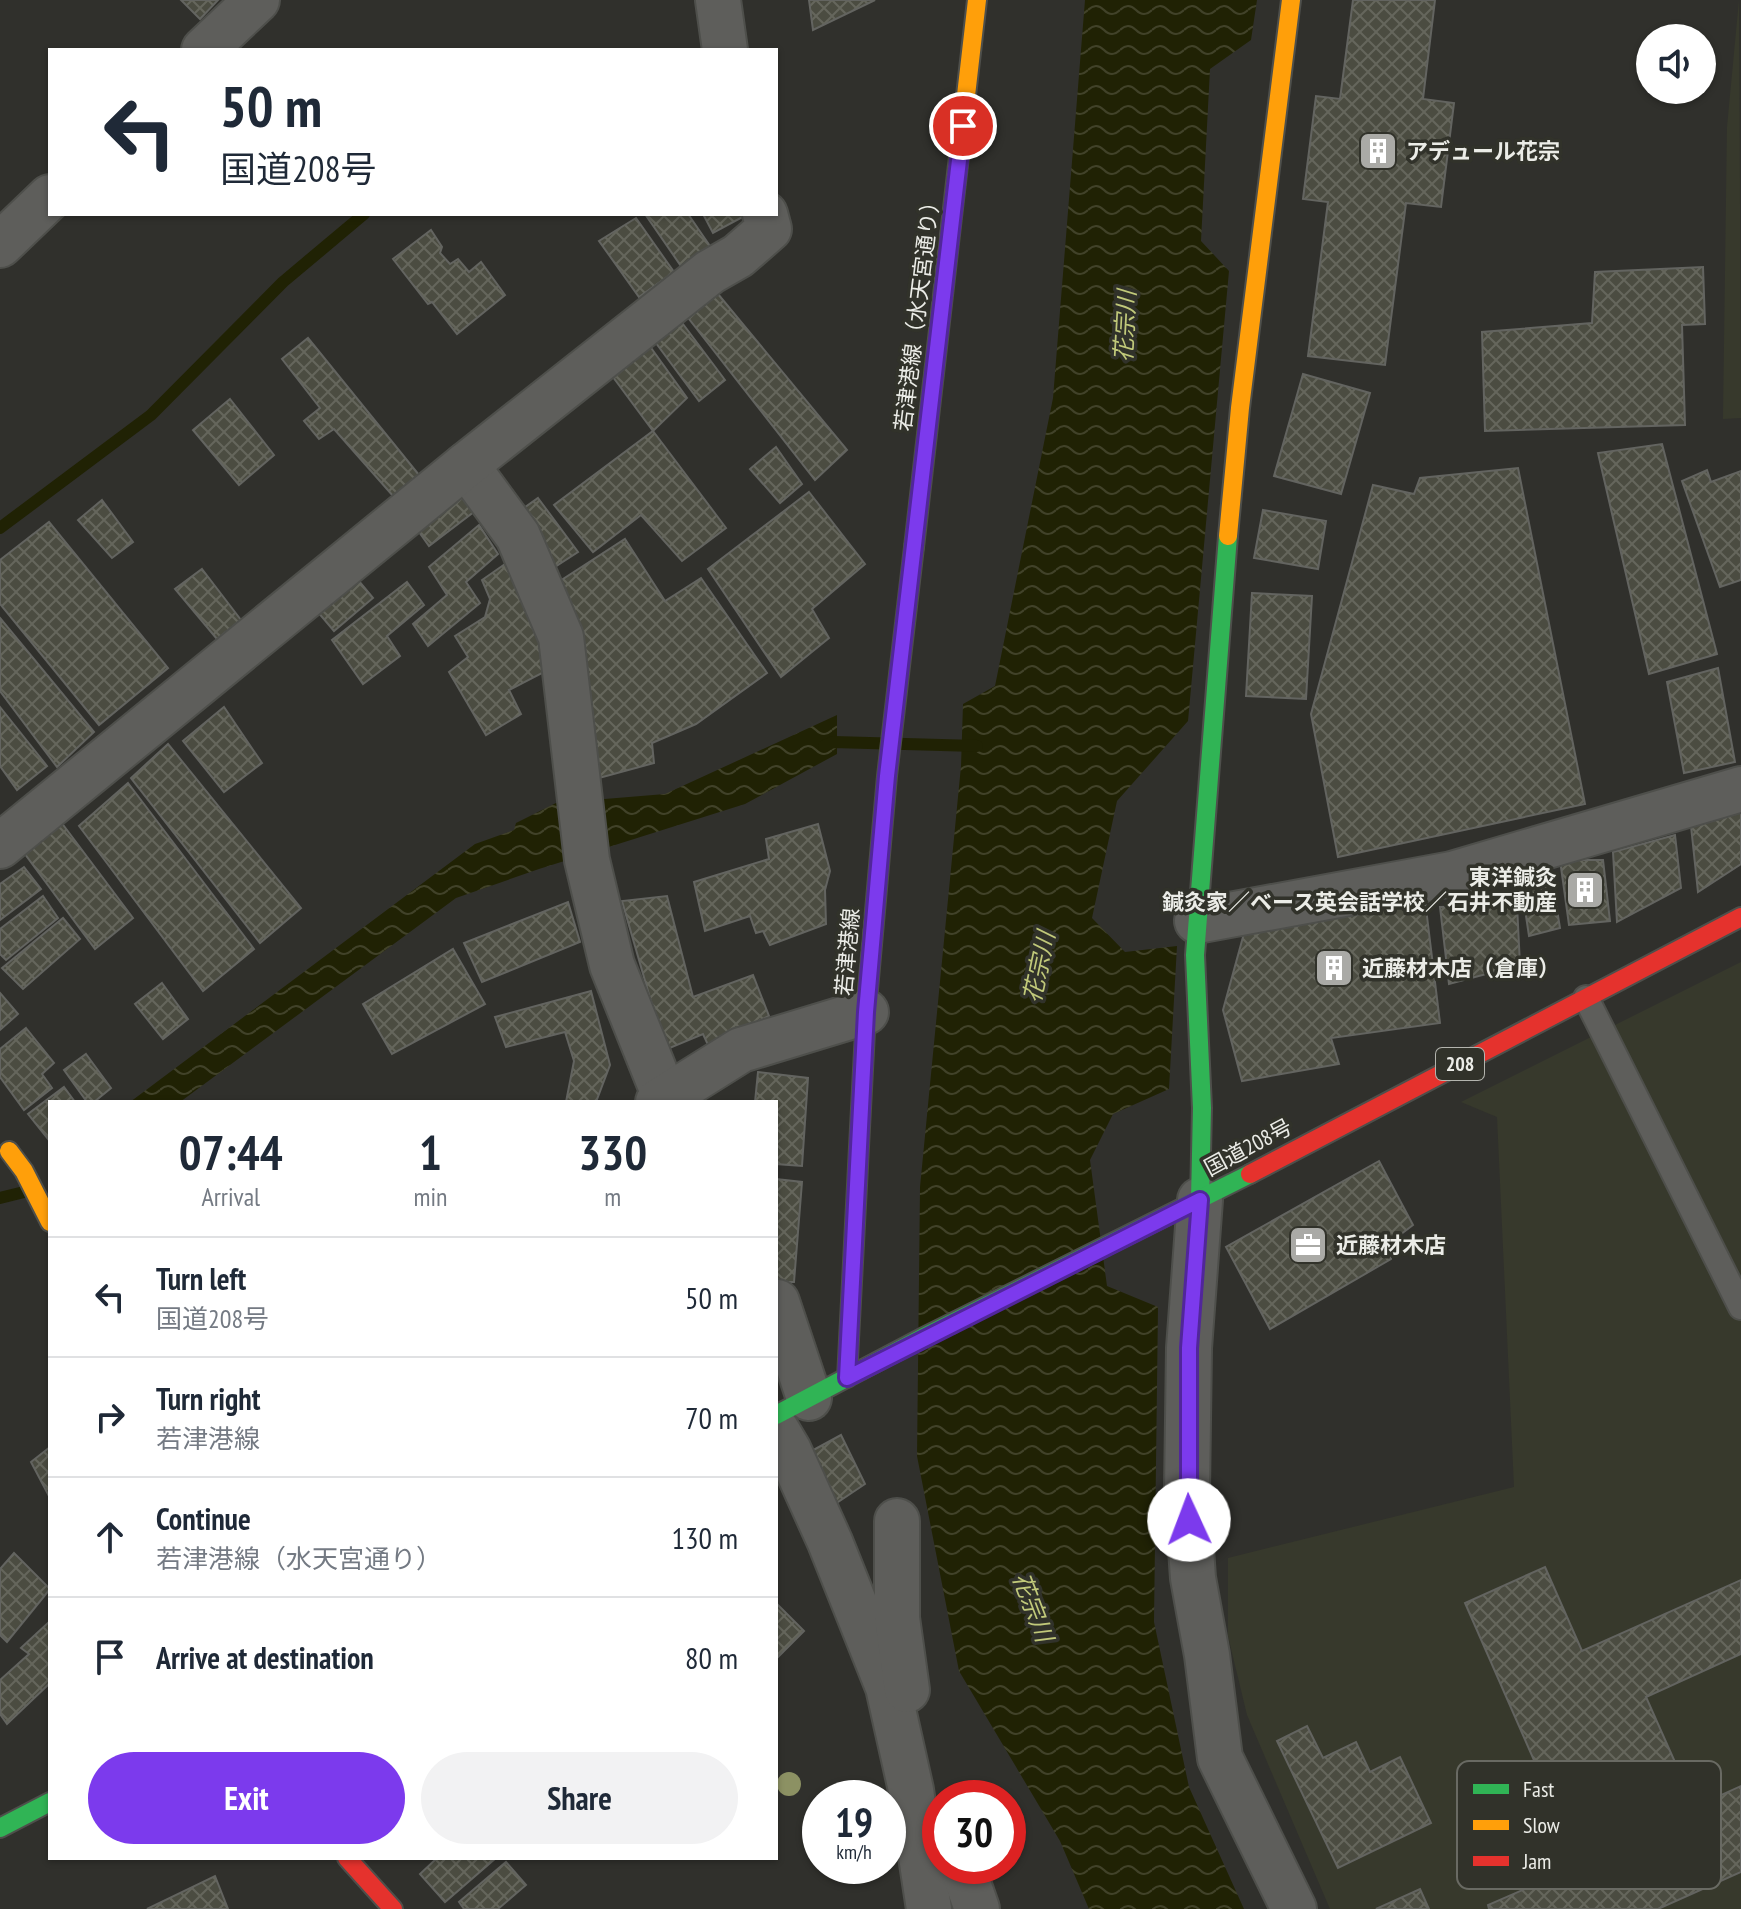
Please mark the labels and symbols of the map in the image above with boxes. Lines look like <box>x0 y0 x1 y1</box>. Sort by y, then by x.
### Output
pin <box>929 92 997 160</box>
building icon: アデュール花宗 <box>1357 130 1399 172</box>
place label: アデュール花宗 <box>1406 137 1560 165</box>
street label: 若津港線（水天宮通り） <box>888 189 946 433</box>
water label: 花宗川 <box>1108 286 1143 363</box>
place label: 東洋鍼灸 鍼灸家／ベース英会話学校／石井不動産 <box>1162 863 1557 916</box>
building icon: 東洋鍼灸 鍼灸家／ベース英会話学校／石井不動産 <box>1564 869 1606 911</box>
street label: 若津港線 <box>829 907 865 997</box>
water label: 花宗川 <box>1016 926 1062 1005</box>
building icon: 近藤材木店（倉庫） <box>1313 947 1355 989</box>
place label: 近藤材木店（倉庫） <box>1362 954 1560 982</box>
road number: 208 <box>1436 1048 1484 1080</box>
street label: 国道208号 <box>1199 1112 1297 1182</box>
office icon: 近藤材木店 <box>1287 1224 1329 1266</box>
place label: 近藤材木店 <box>1336 1231 1446 1259</box>
position arrow <box>1147 1478 1231 1562</box>
water label: 花宗川 <box>1006 1568 1061 1649</box>
legend <box>1457 1761 1721 1889</box>
text: Fast <box>1523 1775 1554 1803</box>
speed limit sign: 30 <box>922 1780 1026 1884</box>
text: Slow <box>1523 1811 1560 1839</box>
text: Jam <box>1522 1847 1551 1875</box>

